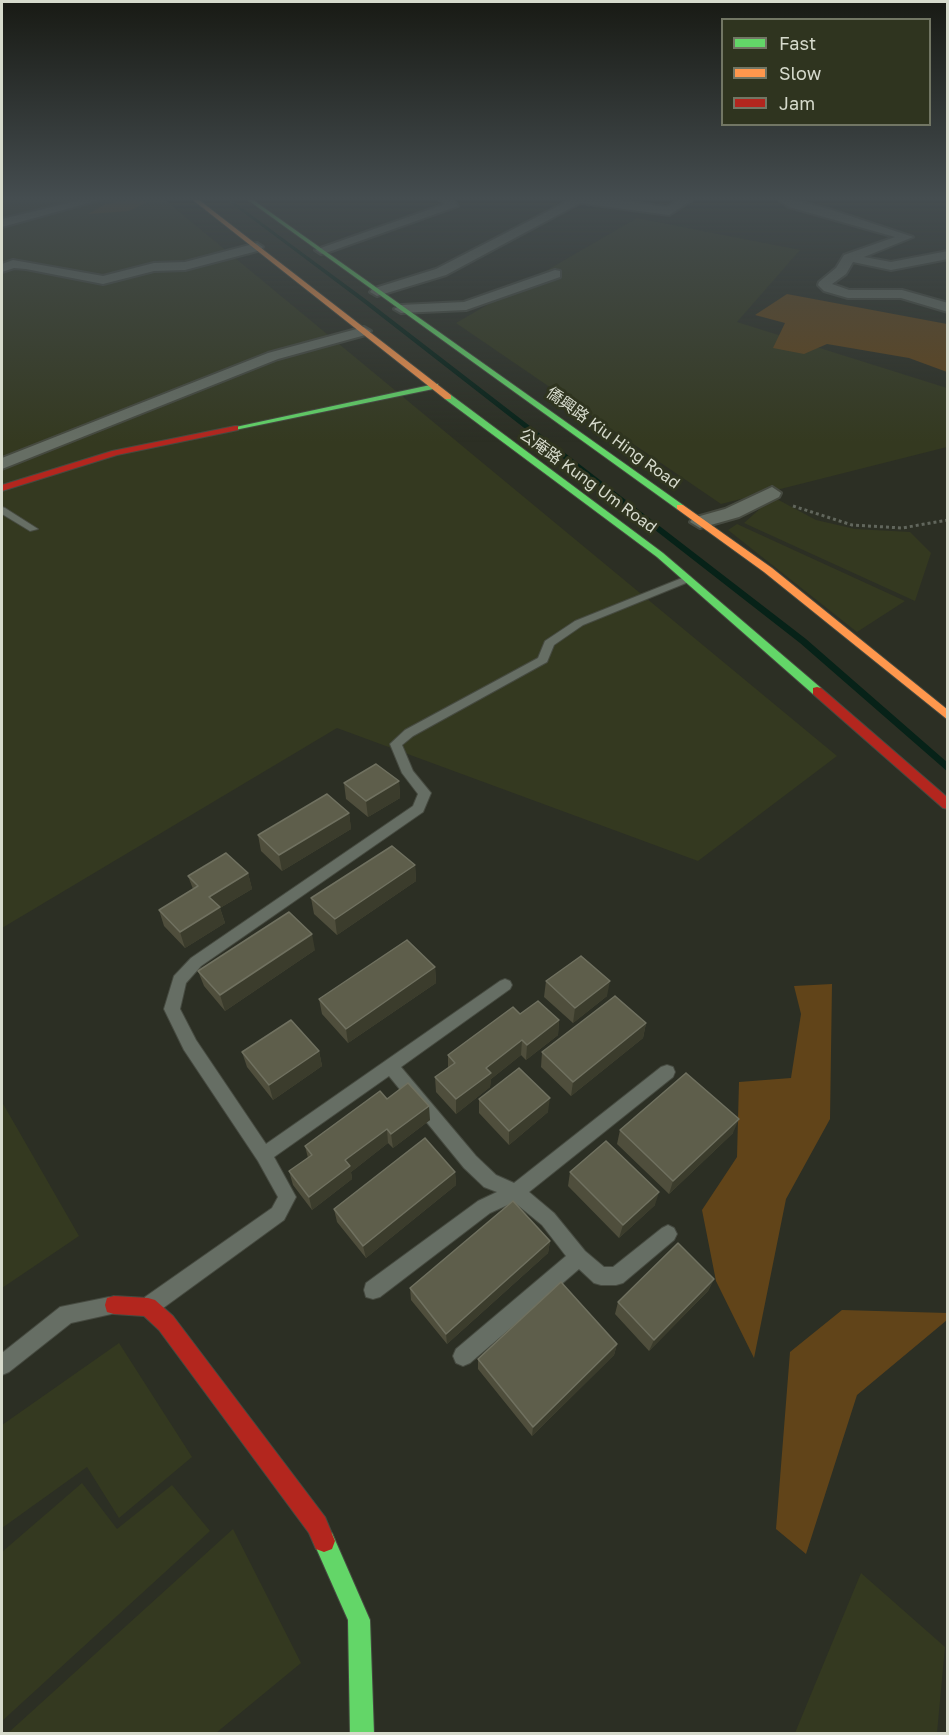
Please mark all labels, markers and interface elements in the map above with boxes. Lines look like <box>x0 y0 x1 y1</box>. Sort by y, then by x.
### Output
legend <box>721 18 931 126</box>
text: Fast <box>779 32 816 54</box>
text: Slow <box>779 62 821 84</box>
text: Jam <box>779 92 815 114</box>
street label: 僑興路 Kiu Hing Road <box>543 383 683 493</box>
street label: 公庵路 Kung Um Road <box>516 425 660 537</box>

